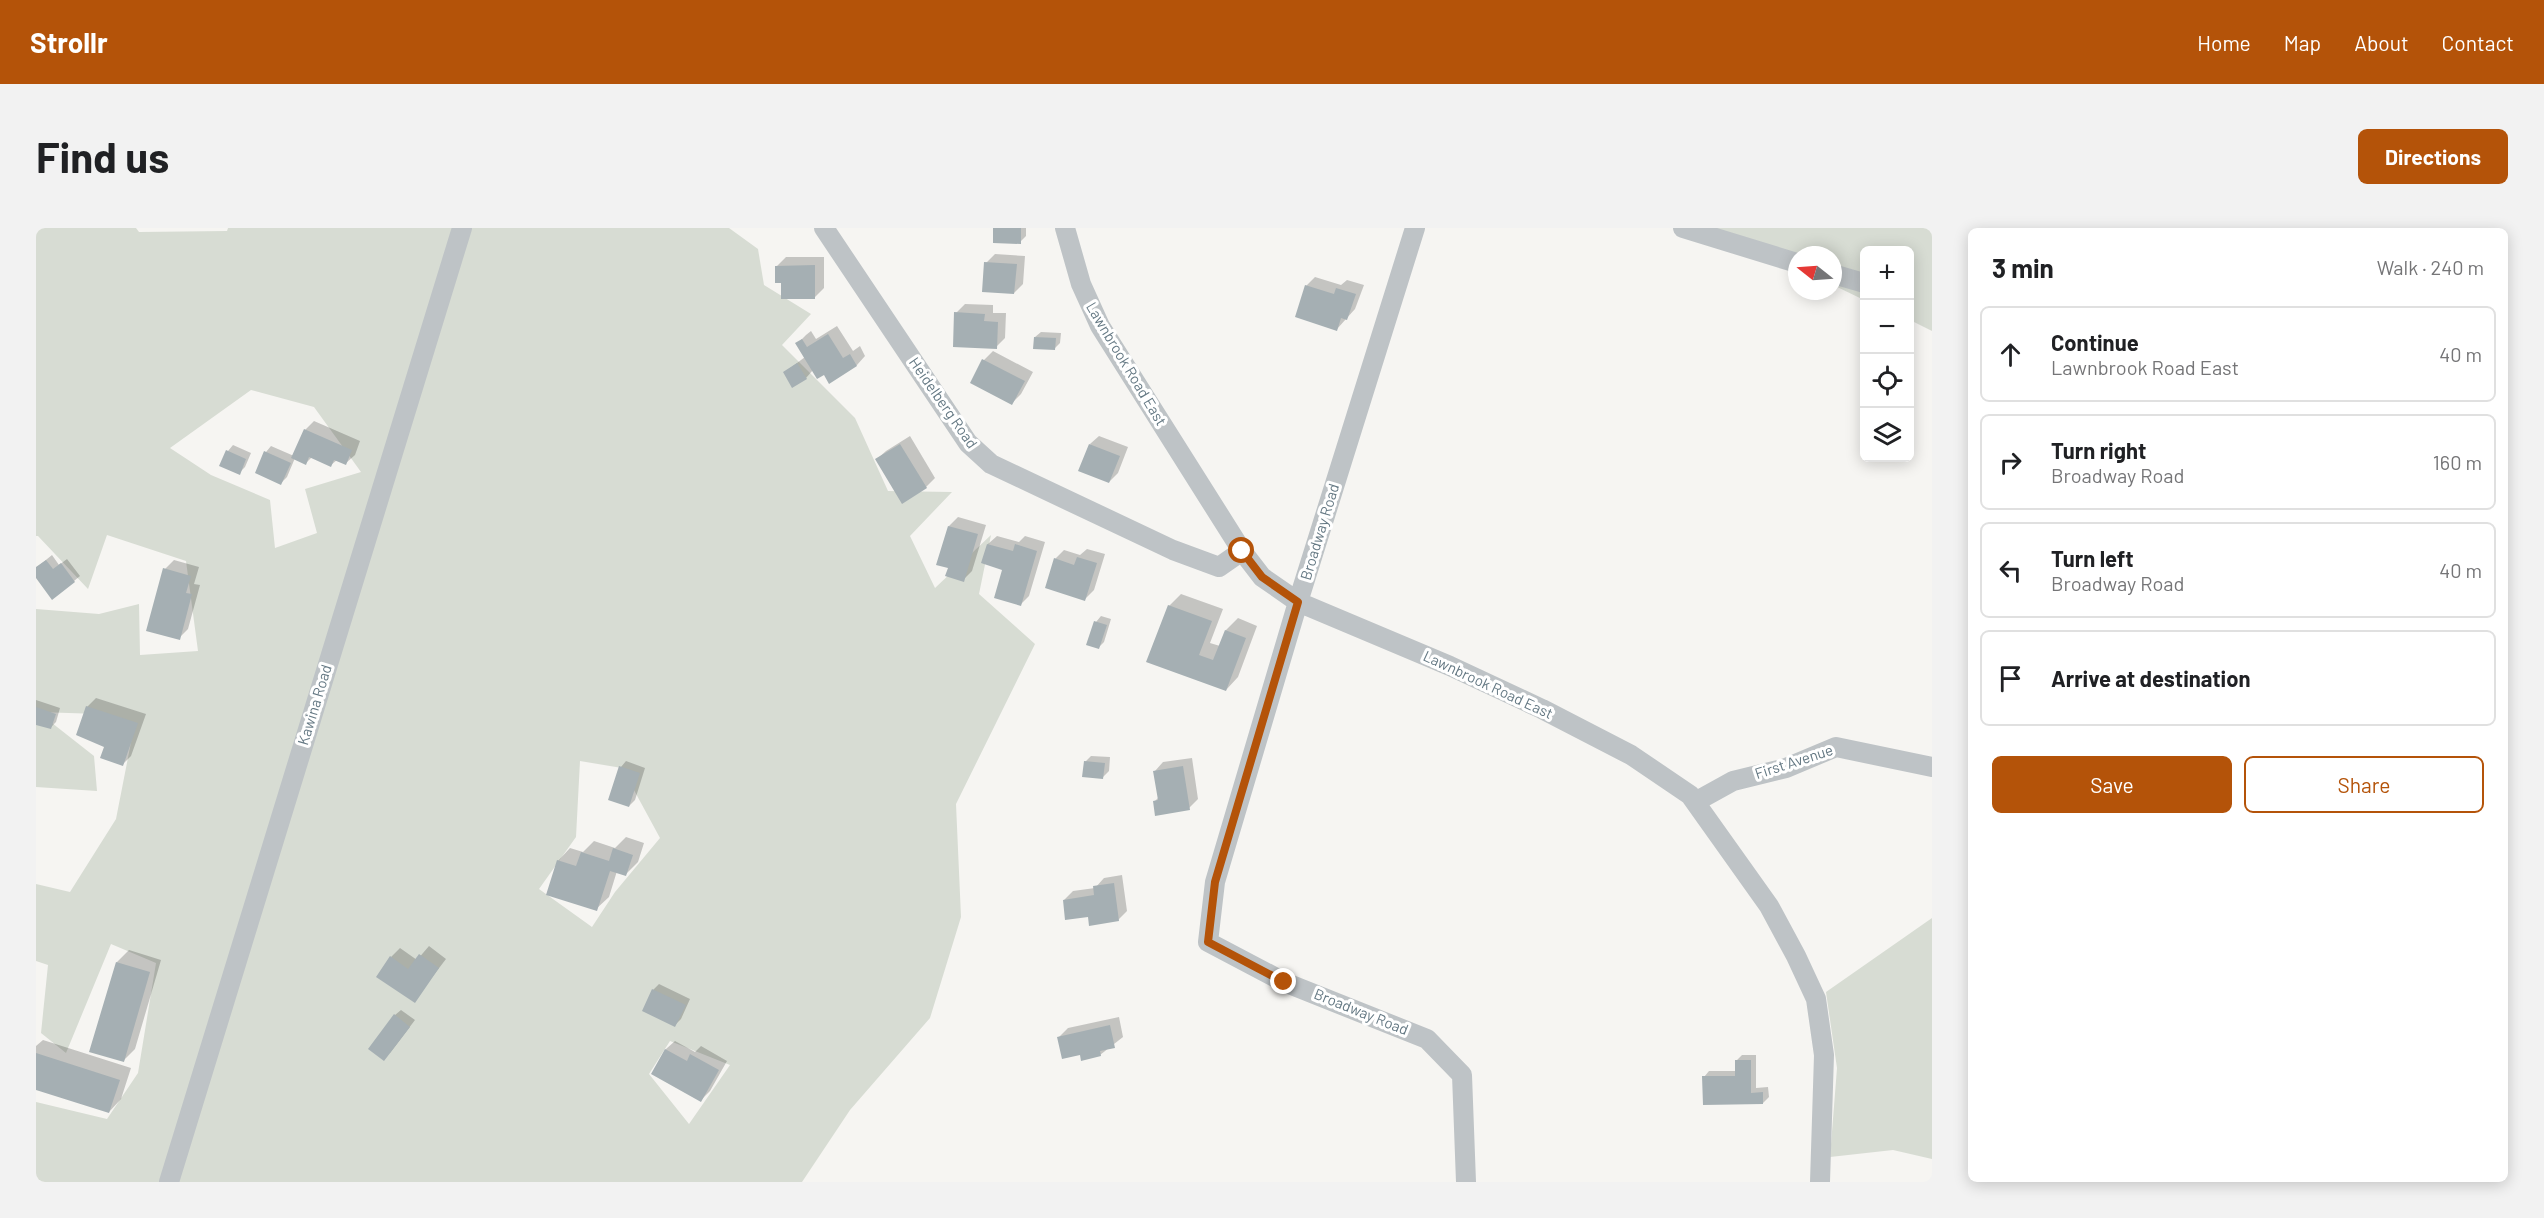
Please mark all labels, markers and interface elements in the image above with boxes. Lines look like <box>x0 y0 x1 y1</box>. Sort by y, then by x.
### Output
text: Strollr <box>30 25 108 59</box>
text: Home <box>2197 30 2251 55</box>
text: Map <box>2284 30 2321 55</box>
text: About <box>2354 30 2409 55</box>
text: Contact <box>2442 30 2514 55</box>
button: Directions <box>2358 129 2508 184</box>
text: Find us <box>36 131 169 181</box>
north arrow <box>1788 246 1842 300</box>
map controls <box>1860 246 1914 462</box>
button: + <box>1860 246 1914 300</box>
text: 3 min <box>1992 252 2054 283</box>
text: Walk · 240 m <box>2377 255 2484 279</box>
street label: Lawnbrook Road East <box>1083 298 1171 429</box>
button: − <box>1860 300 1914 354</box>
text: Continue <box>2051 329 2139 355</box>
icon: ahead <box>1994 338 2027 371</box>
text: 40 m <box>2439 342 2482 366</box>
street label: Heidelberg Road <box>906 354 982 451</box>
button: locate <box>1860 354 1914 408</box>
text: Lawnbrook Road East <box>2051 355 2239 379</box>
button: layers <box>1860 408 1914 462</box>
text: Turn right <box>2051 437 2146 463</box>
icon: right <box>1994 446 2027 479</box>
text: 160 m <box>2433 450 2482 474</box>
text: Broadway Road <box>2051 463 2185 487</box>
street label: Broadway Road <box>1296 481 1342 582</box>
route start <box>1228 537 1254 563</box>
text: Turn left <box>2051 545 2134 571</box>
icon: left <box>1994 554 2027 587</box>
text: 40 m <box>2439 558 2482 582</box>
text: Broadway Road <box>2051 571 2185 595</box>
street label: Lawnbrook Road East <box>1421 646 1556 722</box>
street label: Kawina Road <box>293 662 335 747</box>
icon: arrive <box>1994 662 2027 695</box>
text: Arrive at destination <box>2051 665 2250 691</box>
street label: First Avenue <box>1752 740 1835 782</box>
button: Save <box>1992 756 2232 813</box>
button: Share <box>2244 756 2484 813</box>
route end <box>1270 968 1296 994</box>
street label: Broadway Road <box>1312 984 1411 1038</box>

